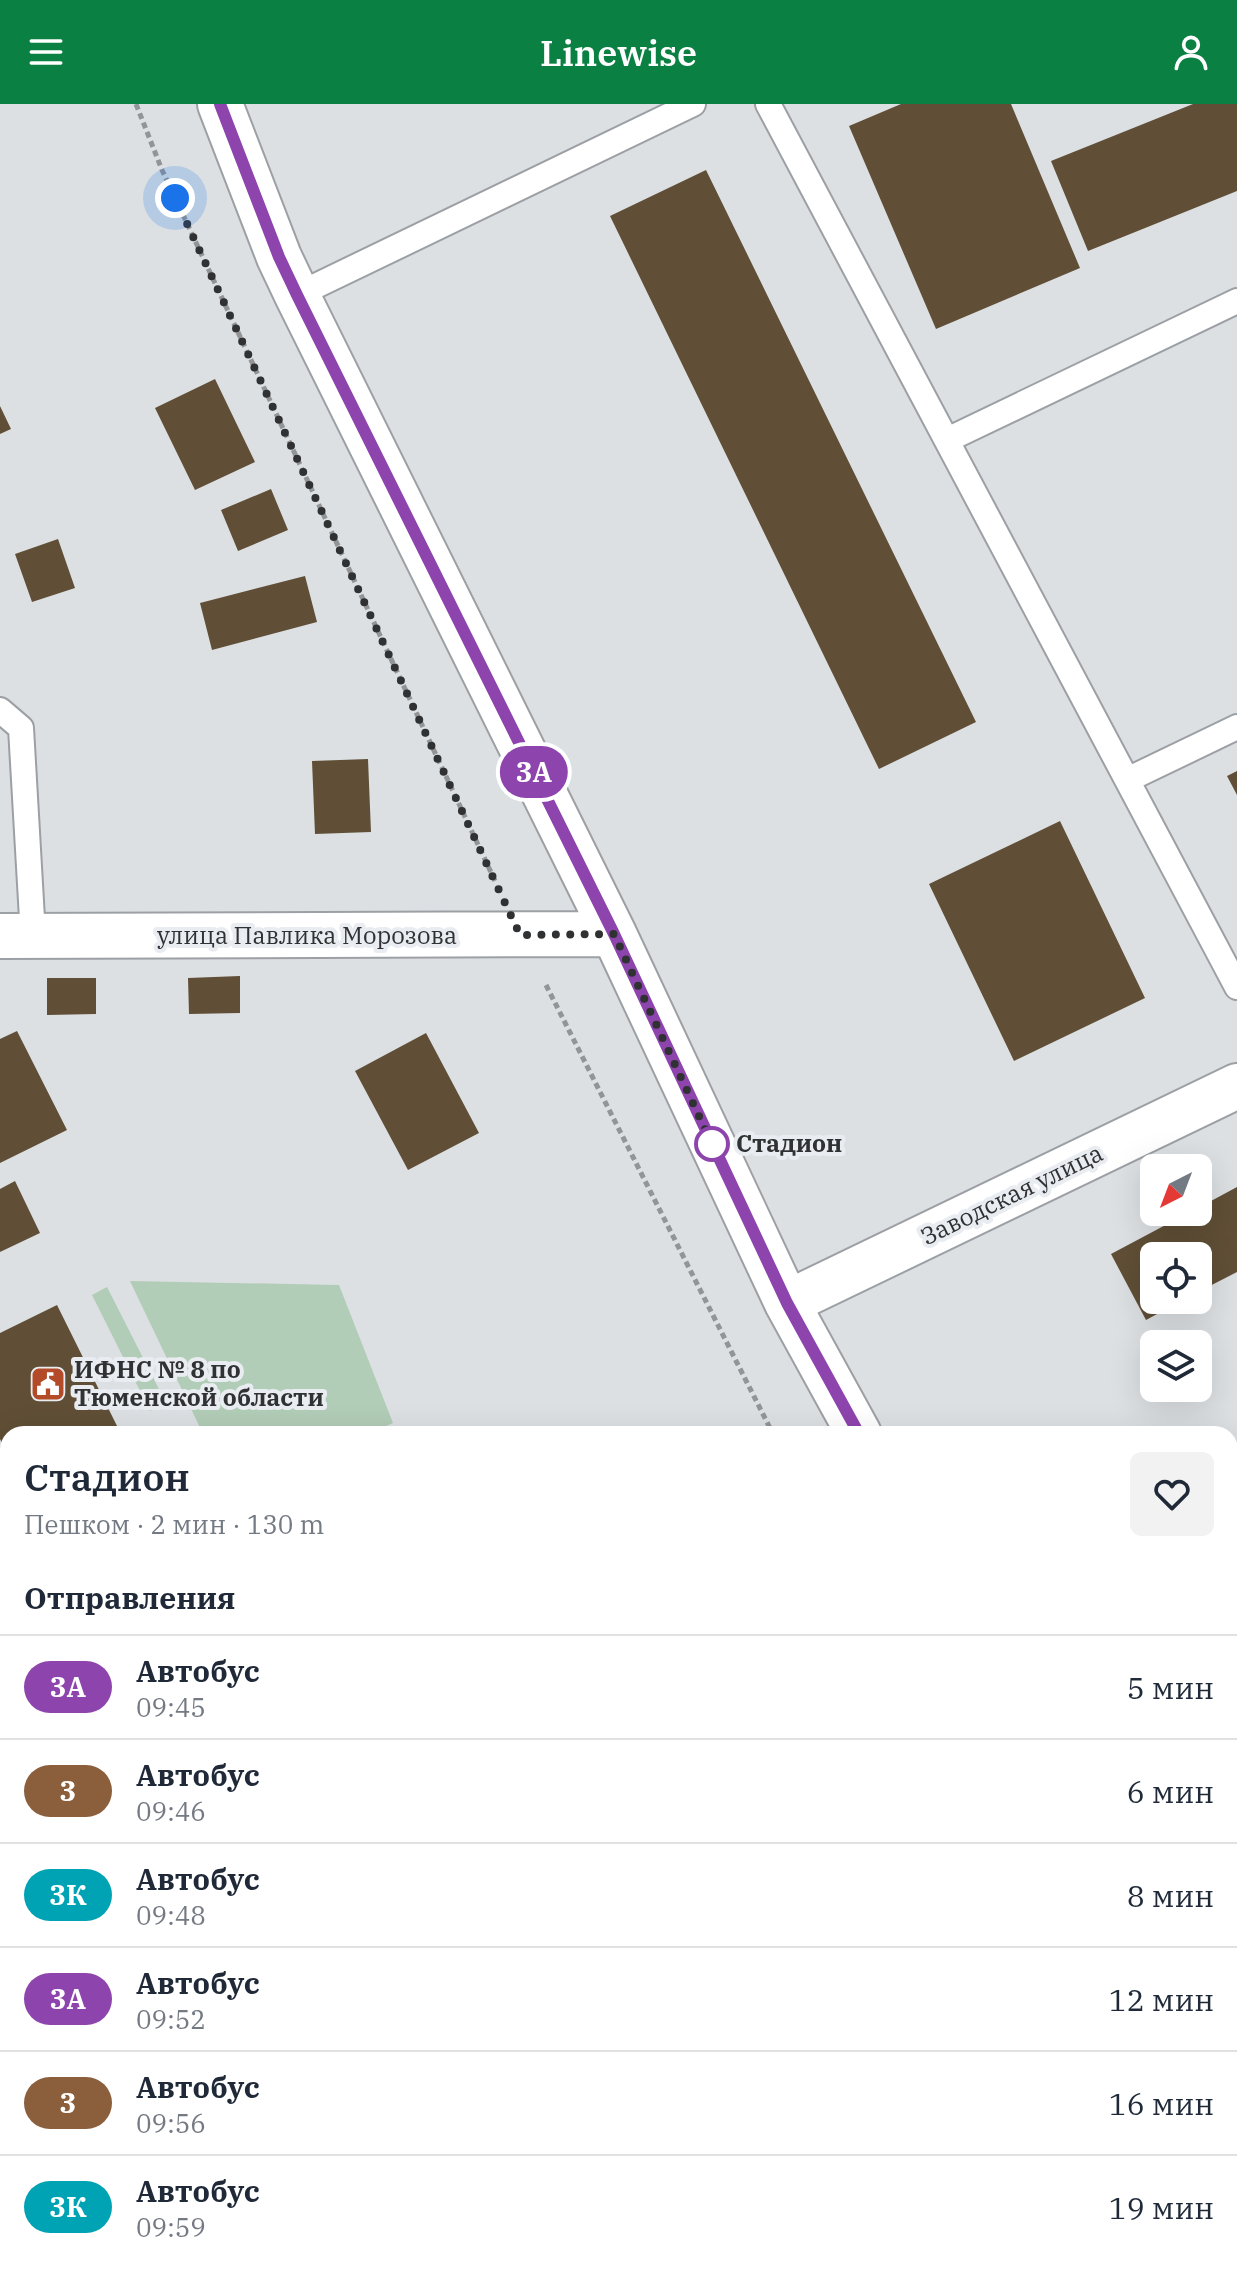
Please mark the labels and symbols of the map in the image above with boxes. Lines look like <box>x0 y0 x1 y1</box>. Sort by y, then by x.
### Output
your location <box>155 178 195 218</box>
line badge: 3А <box>498 746 570 798</box>
street label: улица Павлика Морозова <box>157 919 457 951</box>
marker: Стадион <box>695 1127 729 1161</box>
place label: Стадион <box>736 1127 842 1159</box>
street label: Заводская улица <box>915 1136 1108 1252</box>
north arrow <box>1140 1154 1212 1226</box>
place label: ИФНС № 8 по Тюменской области <box>74 1353 324 1413</box>
public building icon: ИФНС № 8 по Тюменской области <box>29 1365 67 1403</box>

